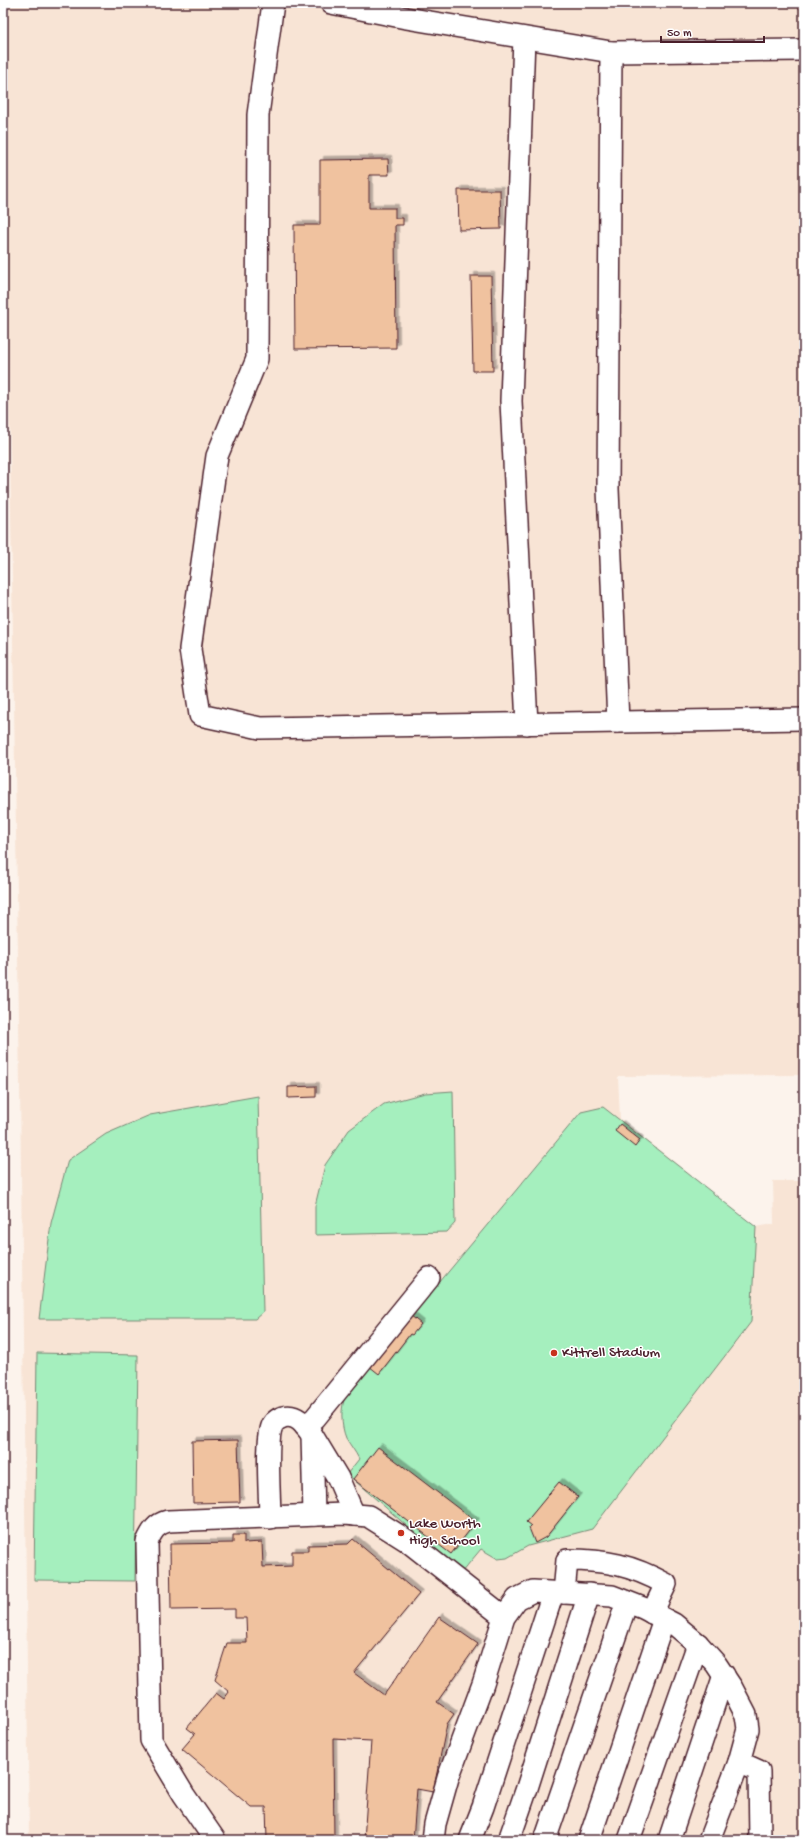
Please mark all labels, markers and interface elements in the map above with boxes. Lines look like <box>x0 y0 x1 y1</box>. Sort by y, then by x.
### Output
scale bar <box>661 18 764 44</box>
text: 50 m <box>667 27 692 41</box>
place label: Kittrell Stadium <box>562 1344 660 1362</box>
marker: Kittrell Stadium <box>549 1348 559 1358</box>
place label: Lake Worth High School <box>409 1515 481 1550</box>
marker: Lake Worth High School <box>396 1528 406 1538</box>

